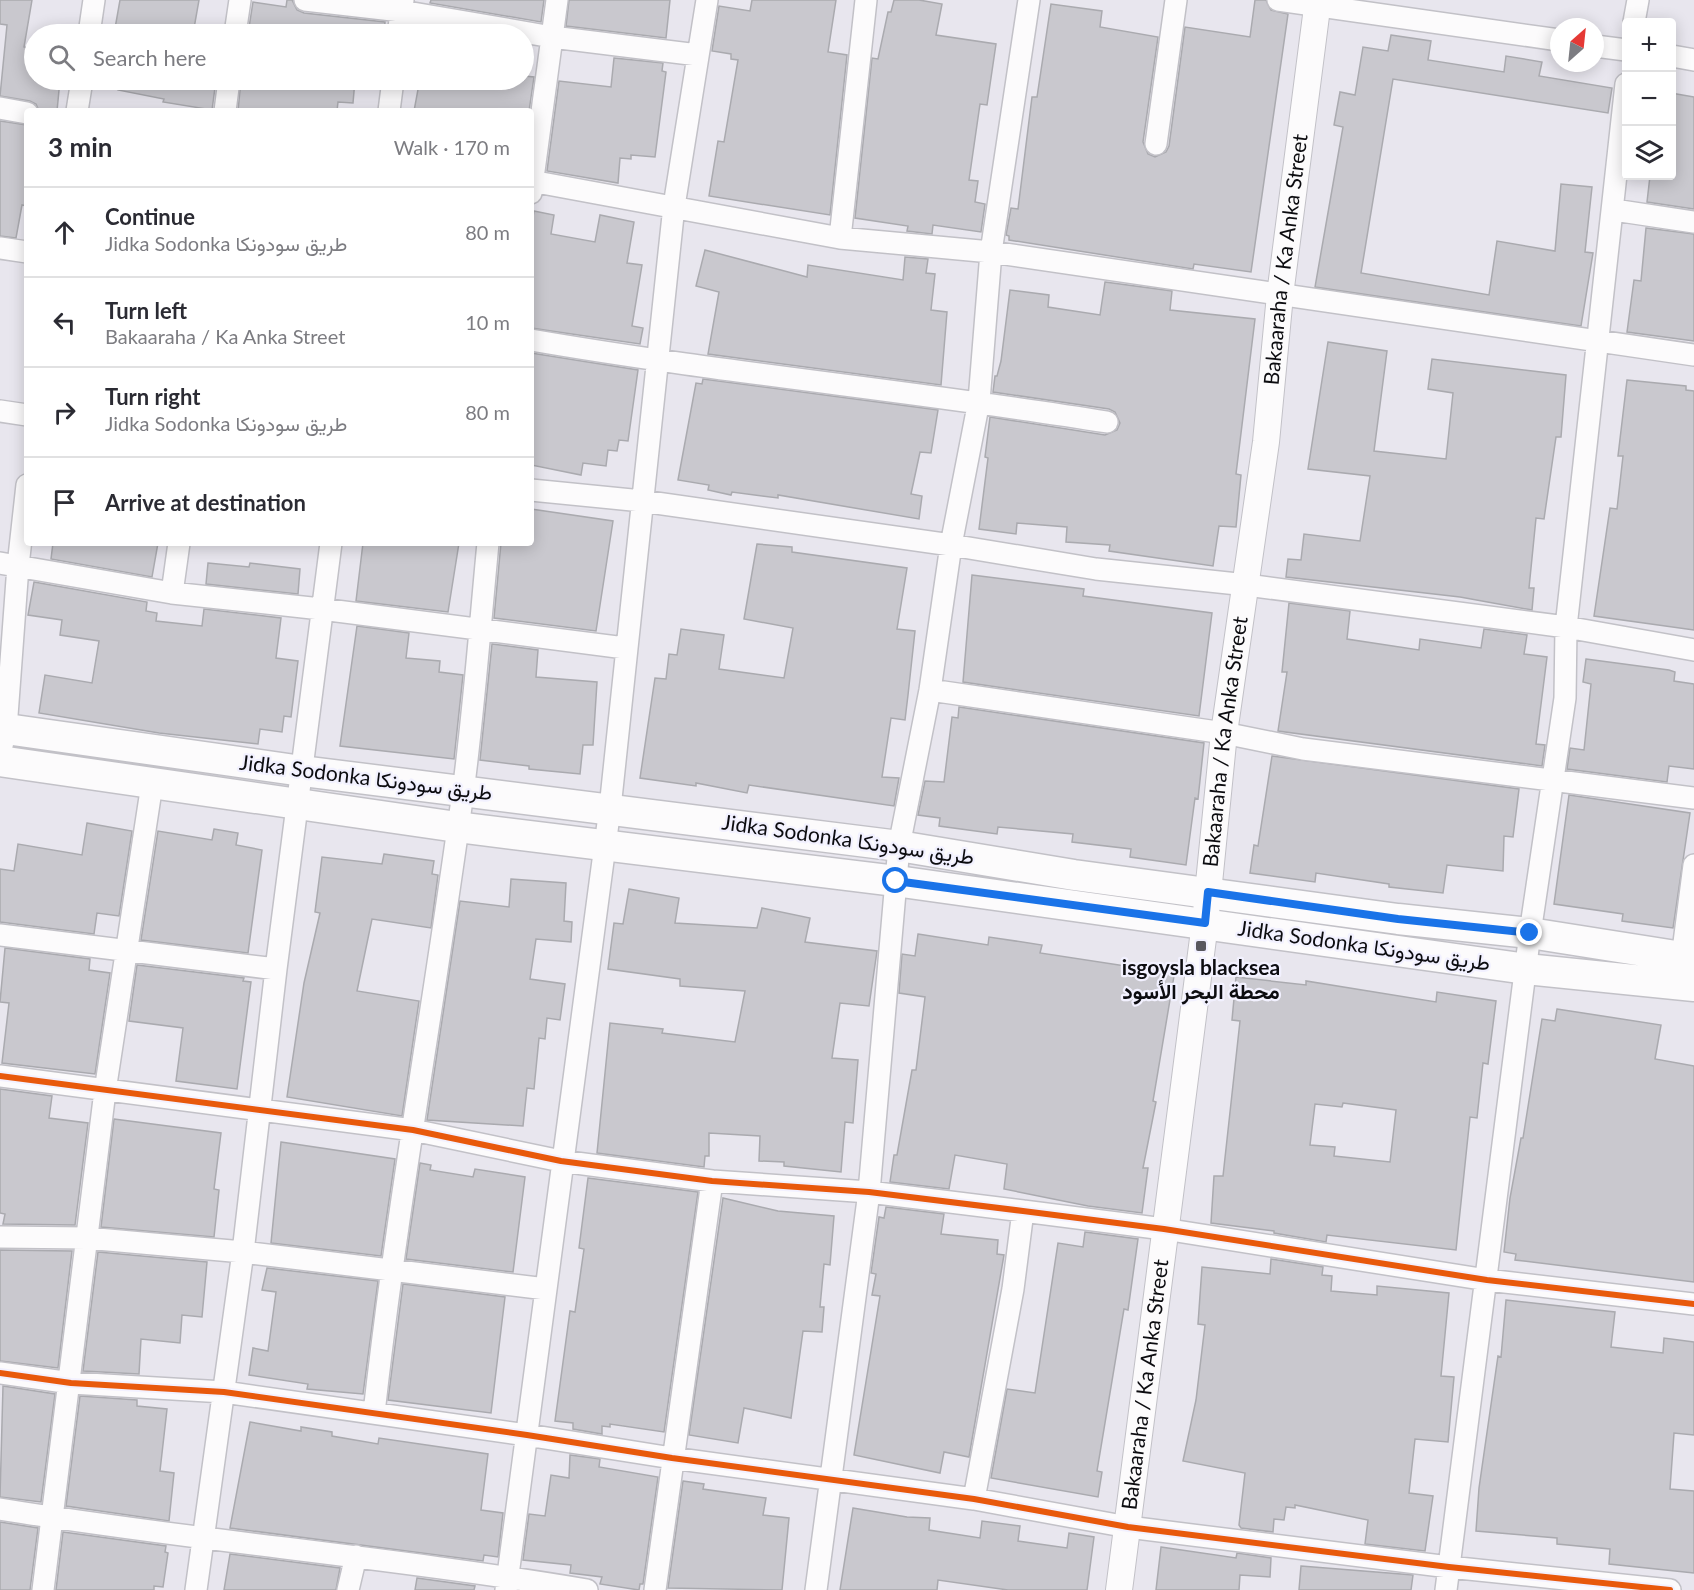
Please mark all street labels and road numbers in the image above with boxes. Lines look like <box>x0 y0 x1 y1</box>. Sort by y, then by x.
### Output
street label: Bakaaraha / Ka Anka Street <box>1257 132 1312 386</box>
street label: Bakaaraha / Ka Anka Street <box>1197 614 1252 868</box>
street label: Jidka Sodonka طريق سودونكا <box>238 749 494 806</box>
street label: Jidka Sodonka طريق سودونكا <box>720 808 976 871</box>
street label: Jidka Sodonka طريق سودونكا <box>1236 914 1492 977</box>
street label: Bakaaraha / Ka Anka Street <box>1115 1257 1173 1511</box>

